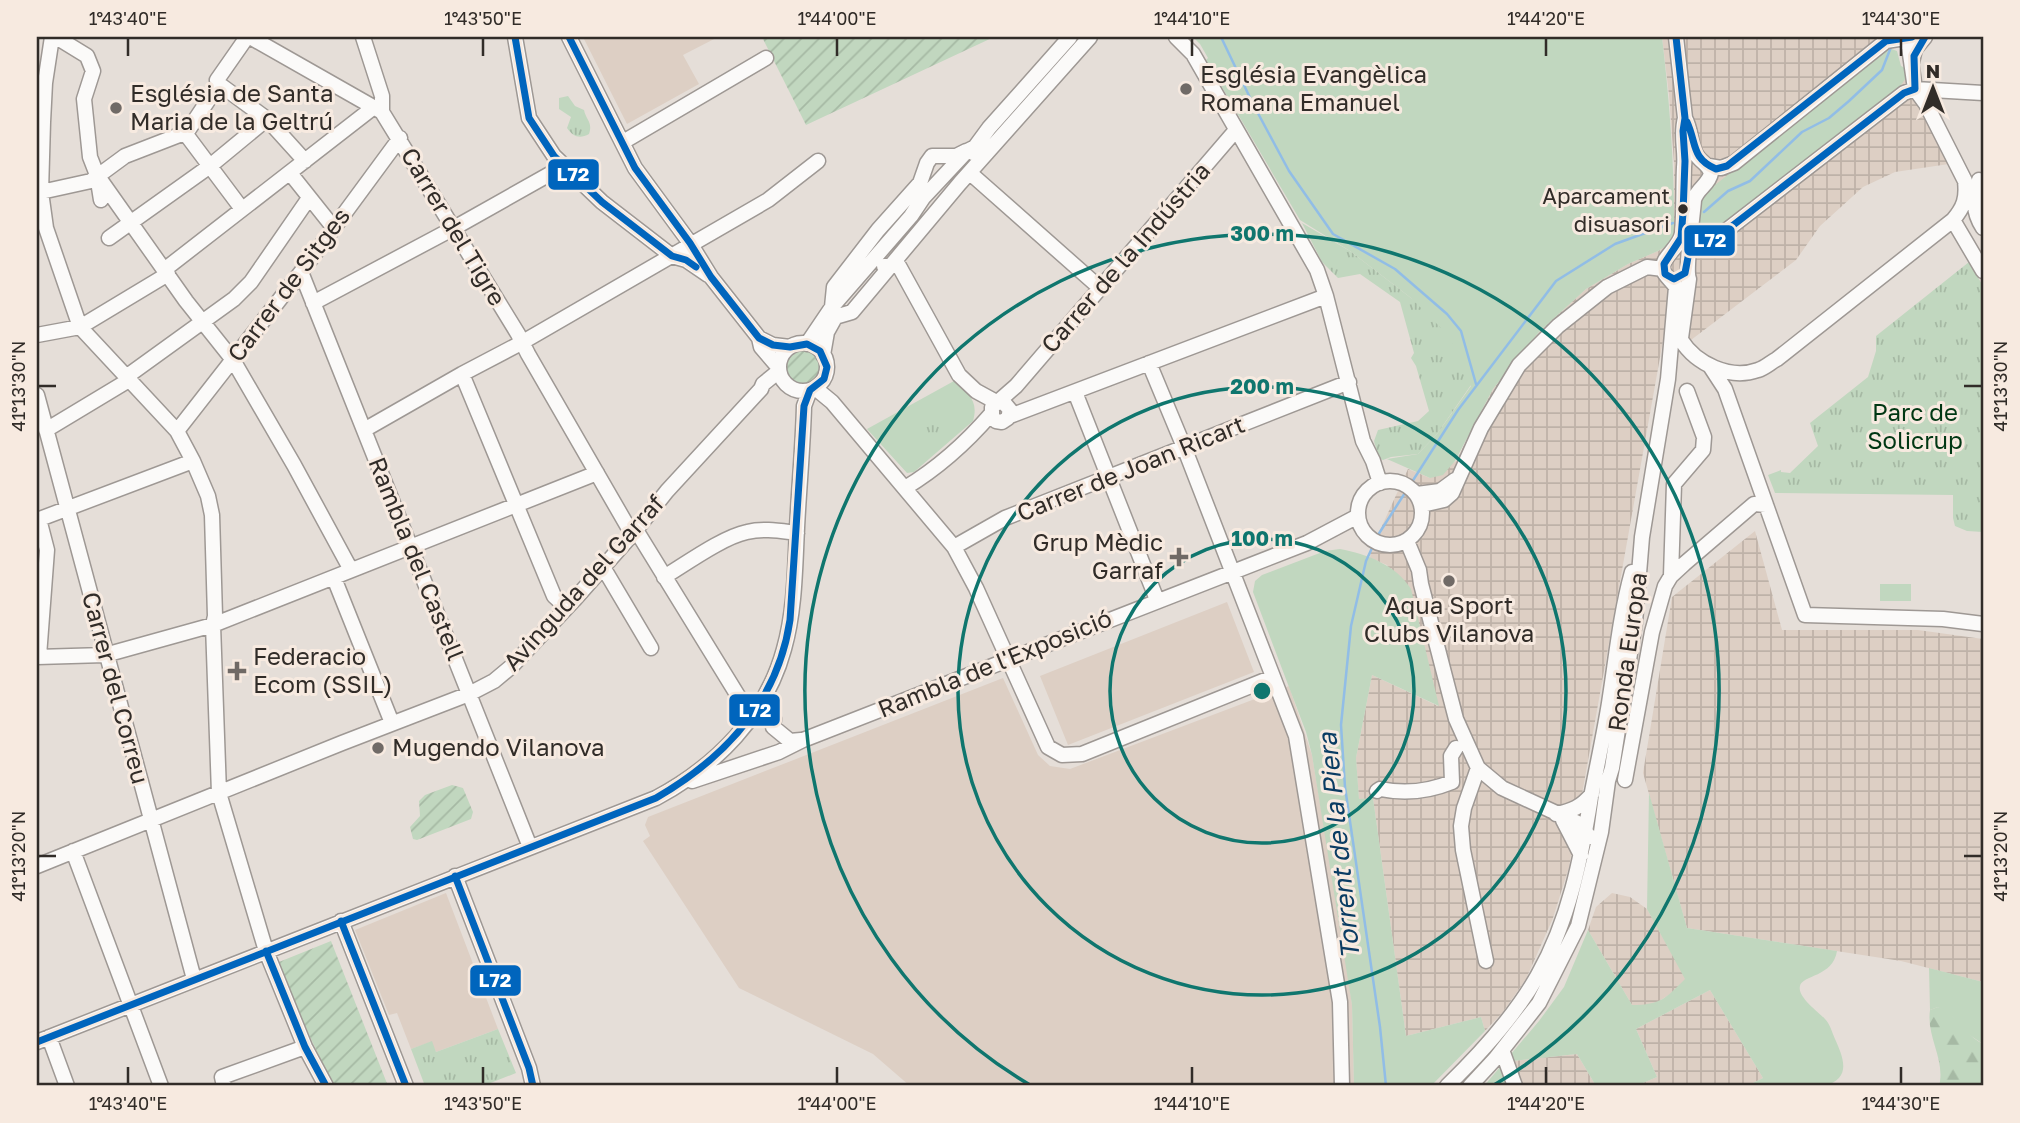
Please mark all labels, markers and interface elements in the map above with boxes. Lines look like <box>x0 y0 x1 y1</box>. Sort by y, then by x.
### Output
text: 1°43'40"E <box>89 7 167 29</box>
text: 1°43'50"E <box>444 7 522 29</box>
text: 1°44'00"E <box>798 7 876 29</box>
text: 1°44'10"E <box>1154 7 1230 29</box>
text: 1°44'20"E <box>1507 7 1585 29</box>
text: 1°44'30"E <box>1862 7 1940 29</box>
north arrow <box>1898 52 1968 122</box>
place label: Església Evangèlica Romana Emanuel <box>1200 59 1427 116</box>
text: N <box>1926 59 1940 82</box>
place label: Església de Santa Maria de la Geltrú <box>130 78 333 135</box>
marker: Església Evangèlica Romana Emanuel <box>1178 81 1194 97</box>
marker: Església de Santa Maria de la Geltrú <box>108 100 124 116</box>
street label: Carrer del Tigre <box>396 142 513 310</box>
street label: Carrer de la Indústria <box>1034 156 1215 358</box>
line badge: L72 <box>547 158 600 191</box>
text: L72 <box>557 162 589 185</box>
place label: Aparcament disuasori <box>1542 182 1670 237</box>
street label: Carrer de Sitges <box>221 201 355 367</box>
marker: Aparcament disuasori <box>1676 202 1690 216</box>
text: 300 m <box>1230 220 1294 246</box>
line badge: L72 <box>1683 224 1736 257</box>
text: L72 <box>1694 228 1726 251</box>
text: 41°13'30"N <box>7 341 29 431</box>
text: 41°13'30"N <box>1989 341 2011 431</box>
text: 200 m <box>1230 373 1294 399</box>
park label: Parc de Solicrup <box>1867 397 1963 454</box>
street label: Carrer de Joan Ricart <box>1012 409 1249 527</box>
street label: Rambla del Castell <box>363 453 471 664</box>
street label: Avinguda del Garraf <box>496 488 670 676</box>
text: 100 m <box>1231 525 1293 551</box>
place label: Grup Mèdic Garraf <box>1033 527 1163 584</box>
marker: Grup Mèdic Garraf <box>1169 547 1189 567</box>
street label: Ronda Europa <box>1601 570 1652 733</box>
marker: Aqua Sport Clubs Vilanova <box>1441 573 1457 589</box>
street label: Carrer del Correu <box>77 588 156 787</box>
place label: Aqua Sport Clubs Vilanova <box>1364 590 1534 647</box>
street label: Rambla de l'Exposició <box>873 602 1116 723</box>
place label: Federacio Ecom (SSIL) <box>253 641 392 698</box>
marker: Federacio Ecom (SSIL) <box>227 661 247 681</box>
centre of rings <box>1250 679 1274 703</box>
line badge: L72 <box>728 693 781 727</box>
text: L72 <box>739 698 771 721</box>
water label: Torrent de la Piera <box>1311 730 1366 961</box>
place label: Mugendo Vilanova <box>392 732 604 761</box>
marker: Mugendo Vilanova <box>370 740 386 756</box>
text: 41°13'20"N <box>7 811 29 901</box>
text: 41°13'20"N <box>1989 811 2011 901</box>
line badge: L72 <box>469 964 522 997</box>
text: L72 <box>479 968 511 991</box>
text: 1°43'40"E <box>89 1092 167 1114</box>
text: 1°43'50"E <box>444 1092 522 1114</box>
text: 1°44'00"E <box>798 1092 876 1114</box>
text: 1°44'10"E <box>1154 1092 1230 1114</box>
text: 1°44'20"E <box>1507 1092 1585 1114</box>
text: 1°44'30"E <box>1862 1092 1940 1114</box>

